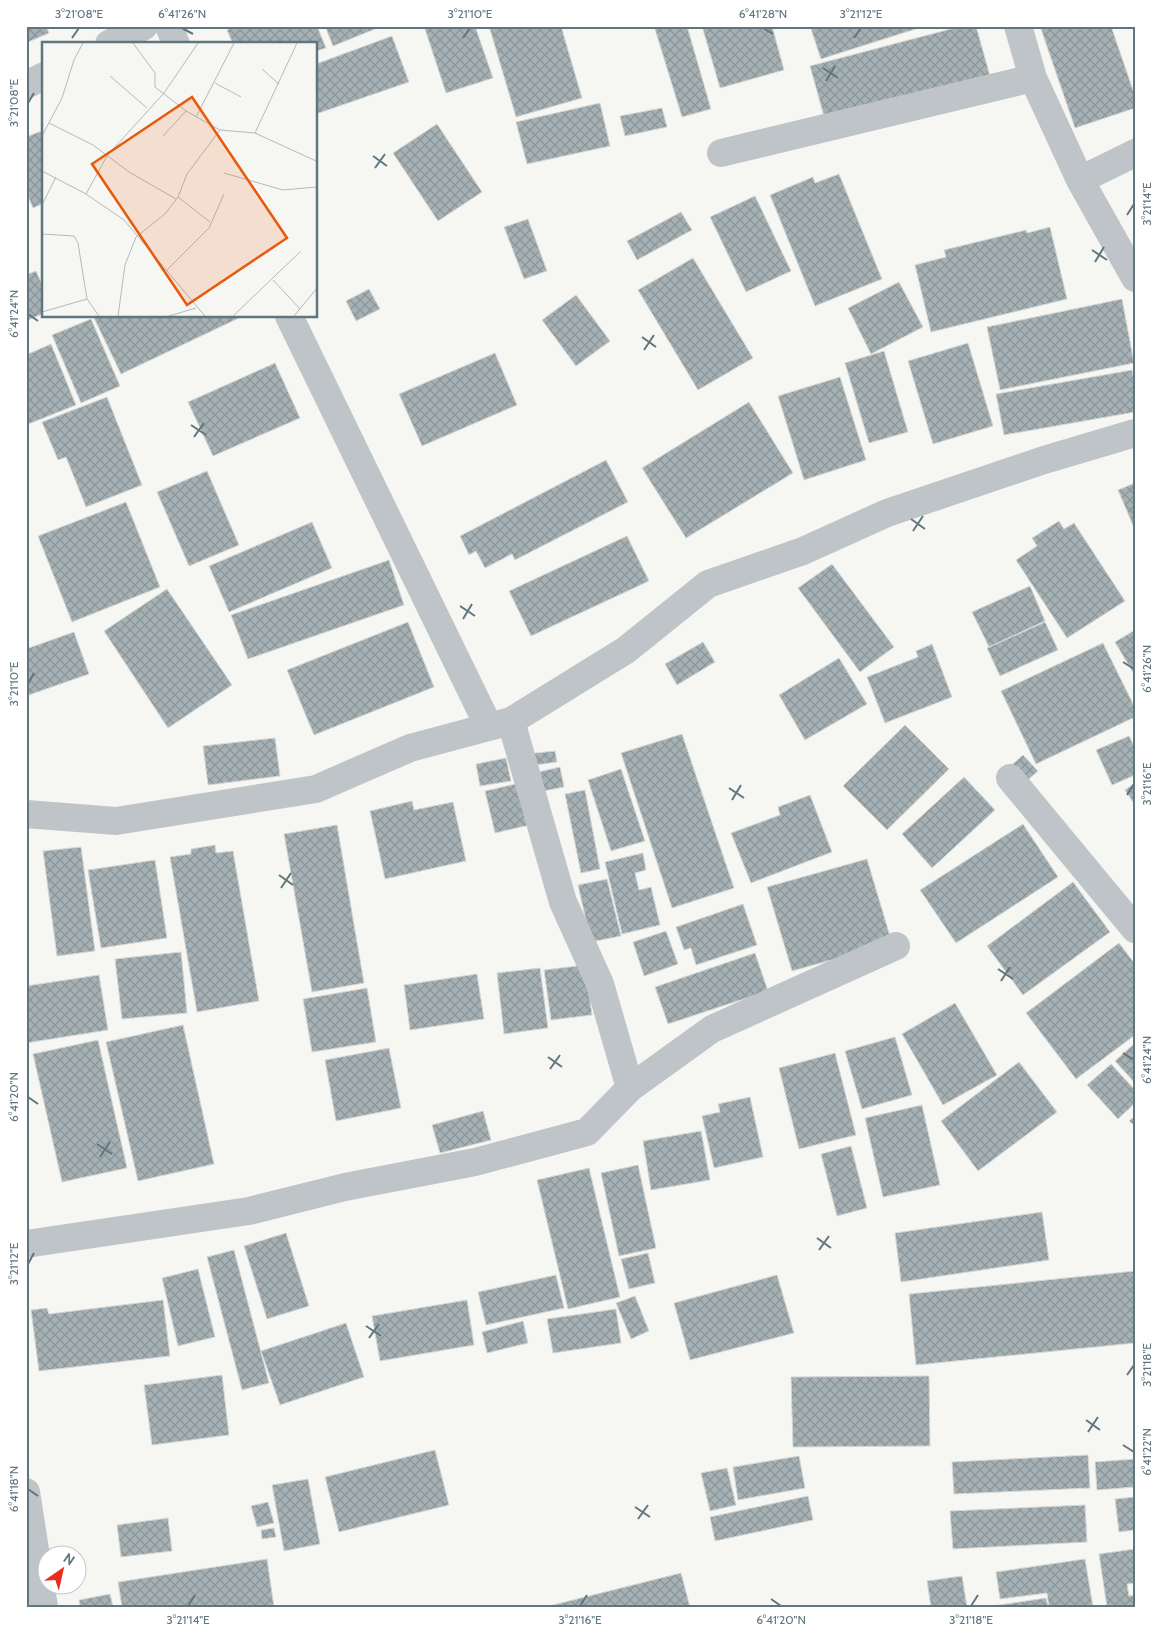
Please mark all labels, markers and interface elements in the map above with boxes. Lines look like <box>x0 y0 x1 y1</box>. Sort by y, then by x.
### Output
text: 3°21'08"E <box>55 6 104 21</box>
text: 6°41'26"N <box>158 6 206 21</box>
text: 3°21'10"E <box>447 6 493 21</box>
text: 6°41'28"N <box>739 6 787 21</box>
text: 3°21'12"E <box>840 6 883 21</box>
inset map <box>42 42 318 318</box>
text: 3°21'08"E <box>6 78 21 127</box>
text: 3°21'14"E <box>1139 182 1154 226</box>
text: 6°41'24"N <box>6 290 21 338</box>
text: 6°41'26"N <box>1139 645 1154 693</box>
text: 3°21'10"E <box>6 661 21 707</box>
text: 3°21'16"E <box>1139 762 1154 806</box>
text: 6°41'24"N <box>1139 1036 1154 1084</box>
text: 6°41'20"N <box>6 1072 21 1122</box>
text: 3°21'12"E <box>6 1242 21 1285</box>
text: 3°21'18"E <box>1139 1343 1154 1387</box>
text: 6°41'22"N <box>1139 1428 1154 1476</box>
text: 6°41'18"N <box>6 1466 21 1512</box>
north arrow <box>38 1546 88 1596</box>
text: N <box>60 1549 78 1569</box>
text: 3°21'14"E <box>166 1612 210 1627</box>
text: 3°21'16"E <box>558 1612 602 1627</box>
text: 6°41'20"N <box>756 1612 806 1627</box>
text: 3°21'18"E <box>949 1612 993 1627</box>

